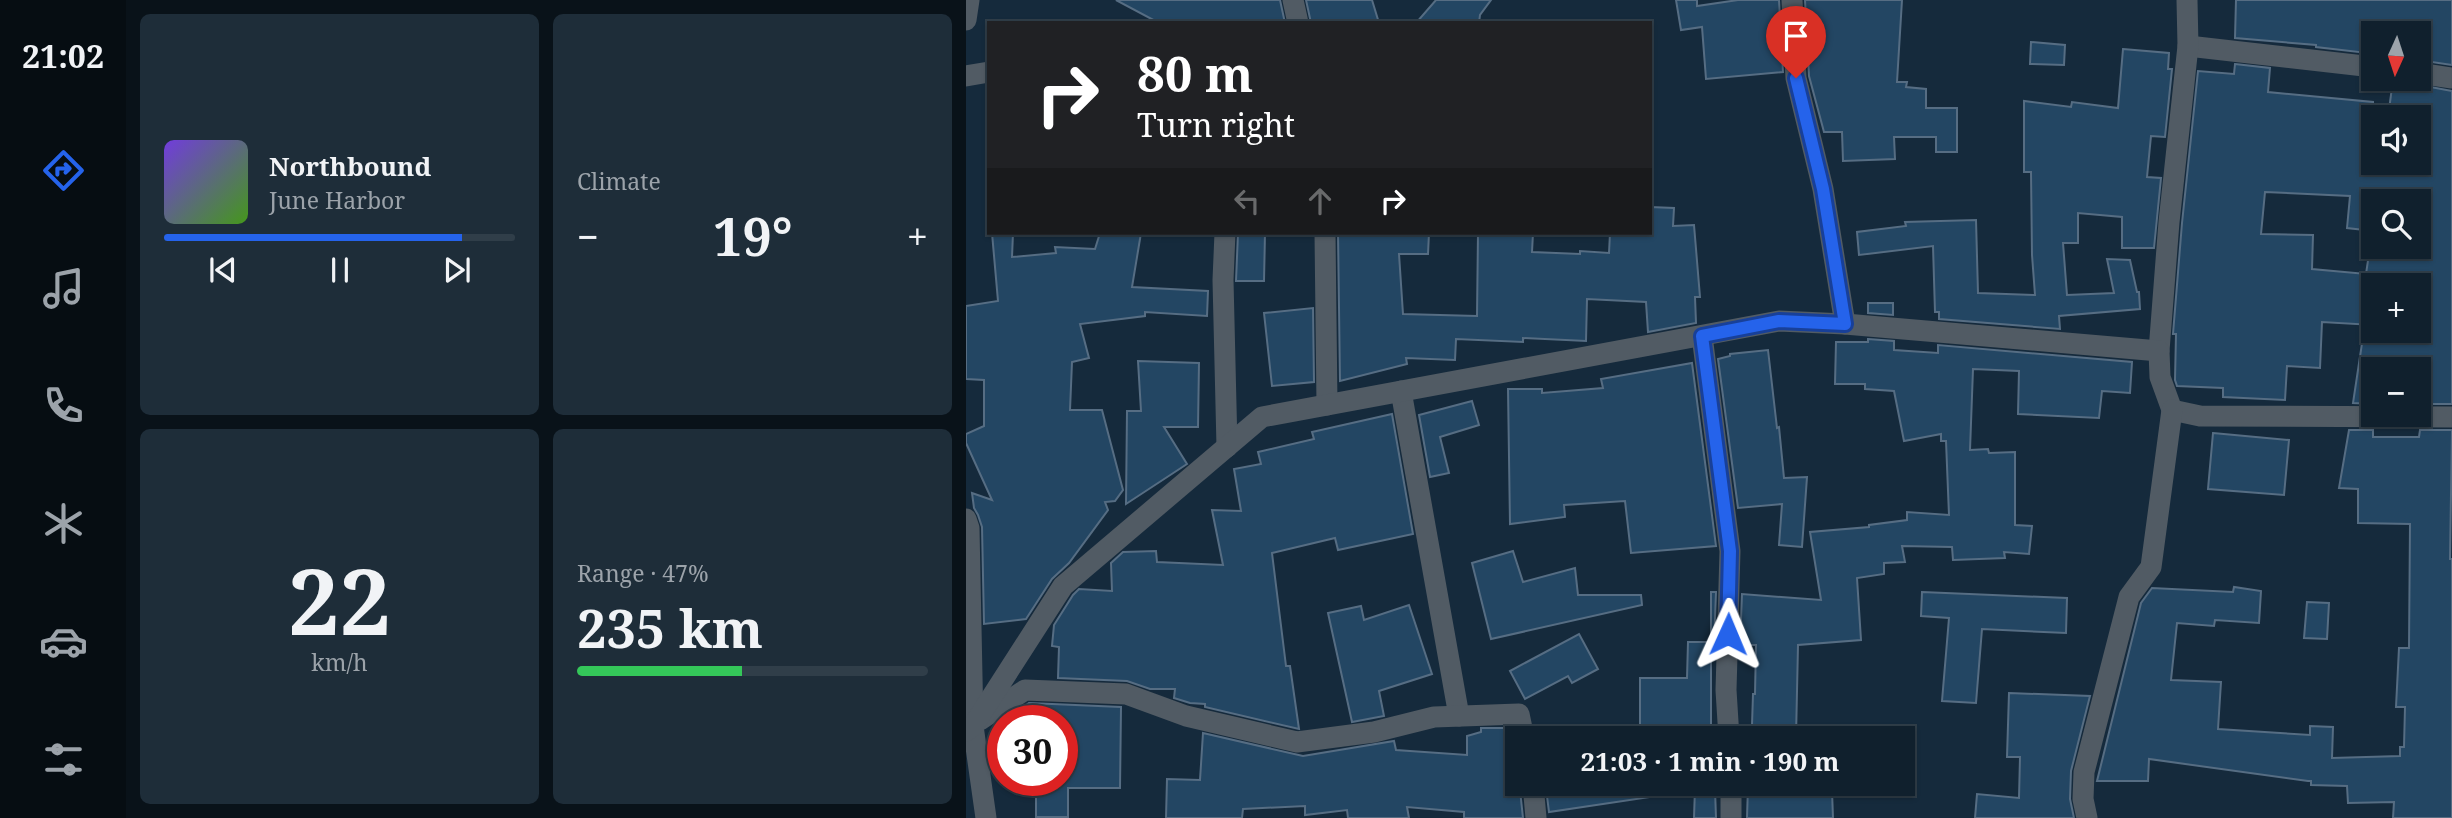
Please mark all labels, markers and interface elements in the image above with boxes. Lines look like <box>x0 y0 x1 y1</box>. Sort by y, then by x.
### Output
pin <box>1766 6 1826 78</box>
icon: arrive <box>1777 17 1815 55</box>
north arrow <box>2361 21 2431 91</box>
map controls <box>2361 21 2431 427</box>
text: 21:02 <box>22 34 104 77</box>
text: 80 m <box>1137 40 1253 106</box>
icon: right <box>1022 49 1113 140</box>
text: Turn right <box>1137 103 1295 146</box>
button: sound <box>2361 105 2431 175</box>
icon: directions <box>39 146 88 195</box>
text: Northbound <box>269 148 431 184</box>
text: Climate <box>577 165 661 197</box>
icon: left <box>1228 182 1266 220</box>
icon: ahead <box>1301 182 1339 220</box>
icon: right <box>1374 182 1412 220</box>
text: June Harbor <box>269 184 405 216</box>
button: search <box>2361 189 2431 259</box>
text: 19° <box>713 200 793 271</box>
text: − <box>577 210 599 262</box>
text: + <box>907 210 928 262</box>
icon: previous <box>204 251 242 289</box>
icon: pause <box>321 251 359 289</box>
icon: next <box>438 251 476 289</box>
icon: music <box>39 264 88 313</box>
button: + <box>2361 273 2431 343</box>
button: − <box>2361 357 2431 427</box>
icon: phone <box>39 381 88 430</box>
icon: climate <box>39 499 88 548</box>
text: 22 <box>288 538 391 662</box>
text: Range · 47% <box>577 557 709 589</box>
text: 235 km <box>577 592 763 663</box>
position arrow <box>1691 597 1765 671</box>
icon: car <box>39 617 88 666</box>
text: km/h <box>311 646 368 678</box>
speed limit sign: 30 <box>987 705 1078 796</box>
icon: filters <box>39 735 88 784</box>
text: 21:03 · 1 min · 190 m <box>1580 743 1840 779</box>

